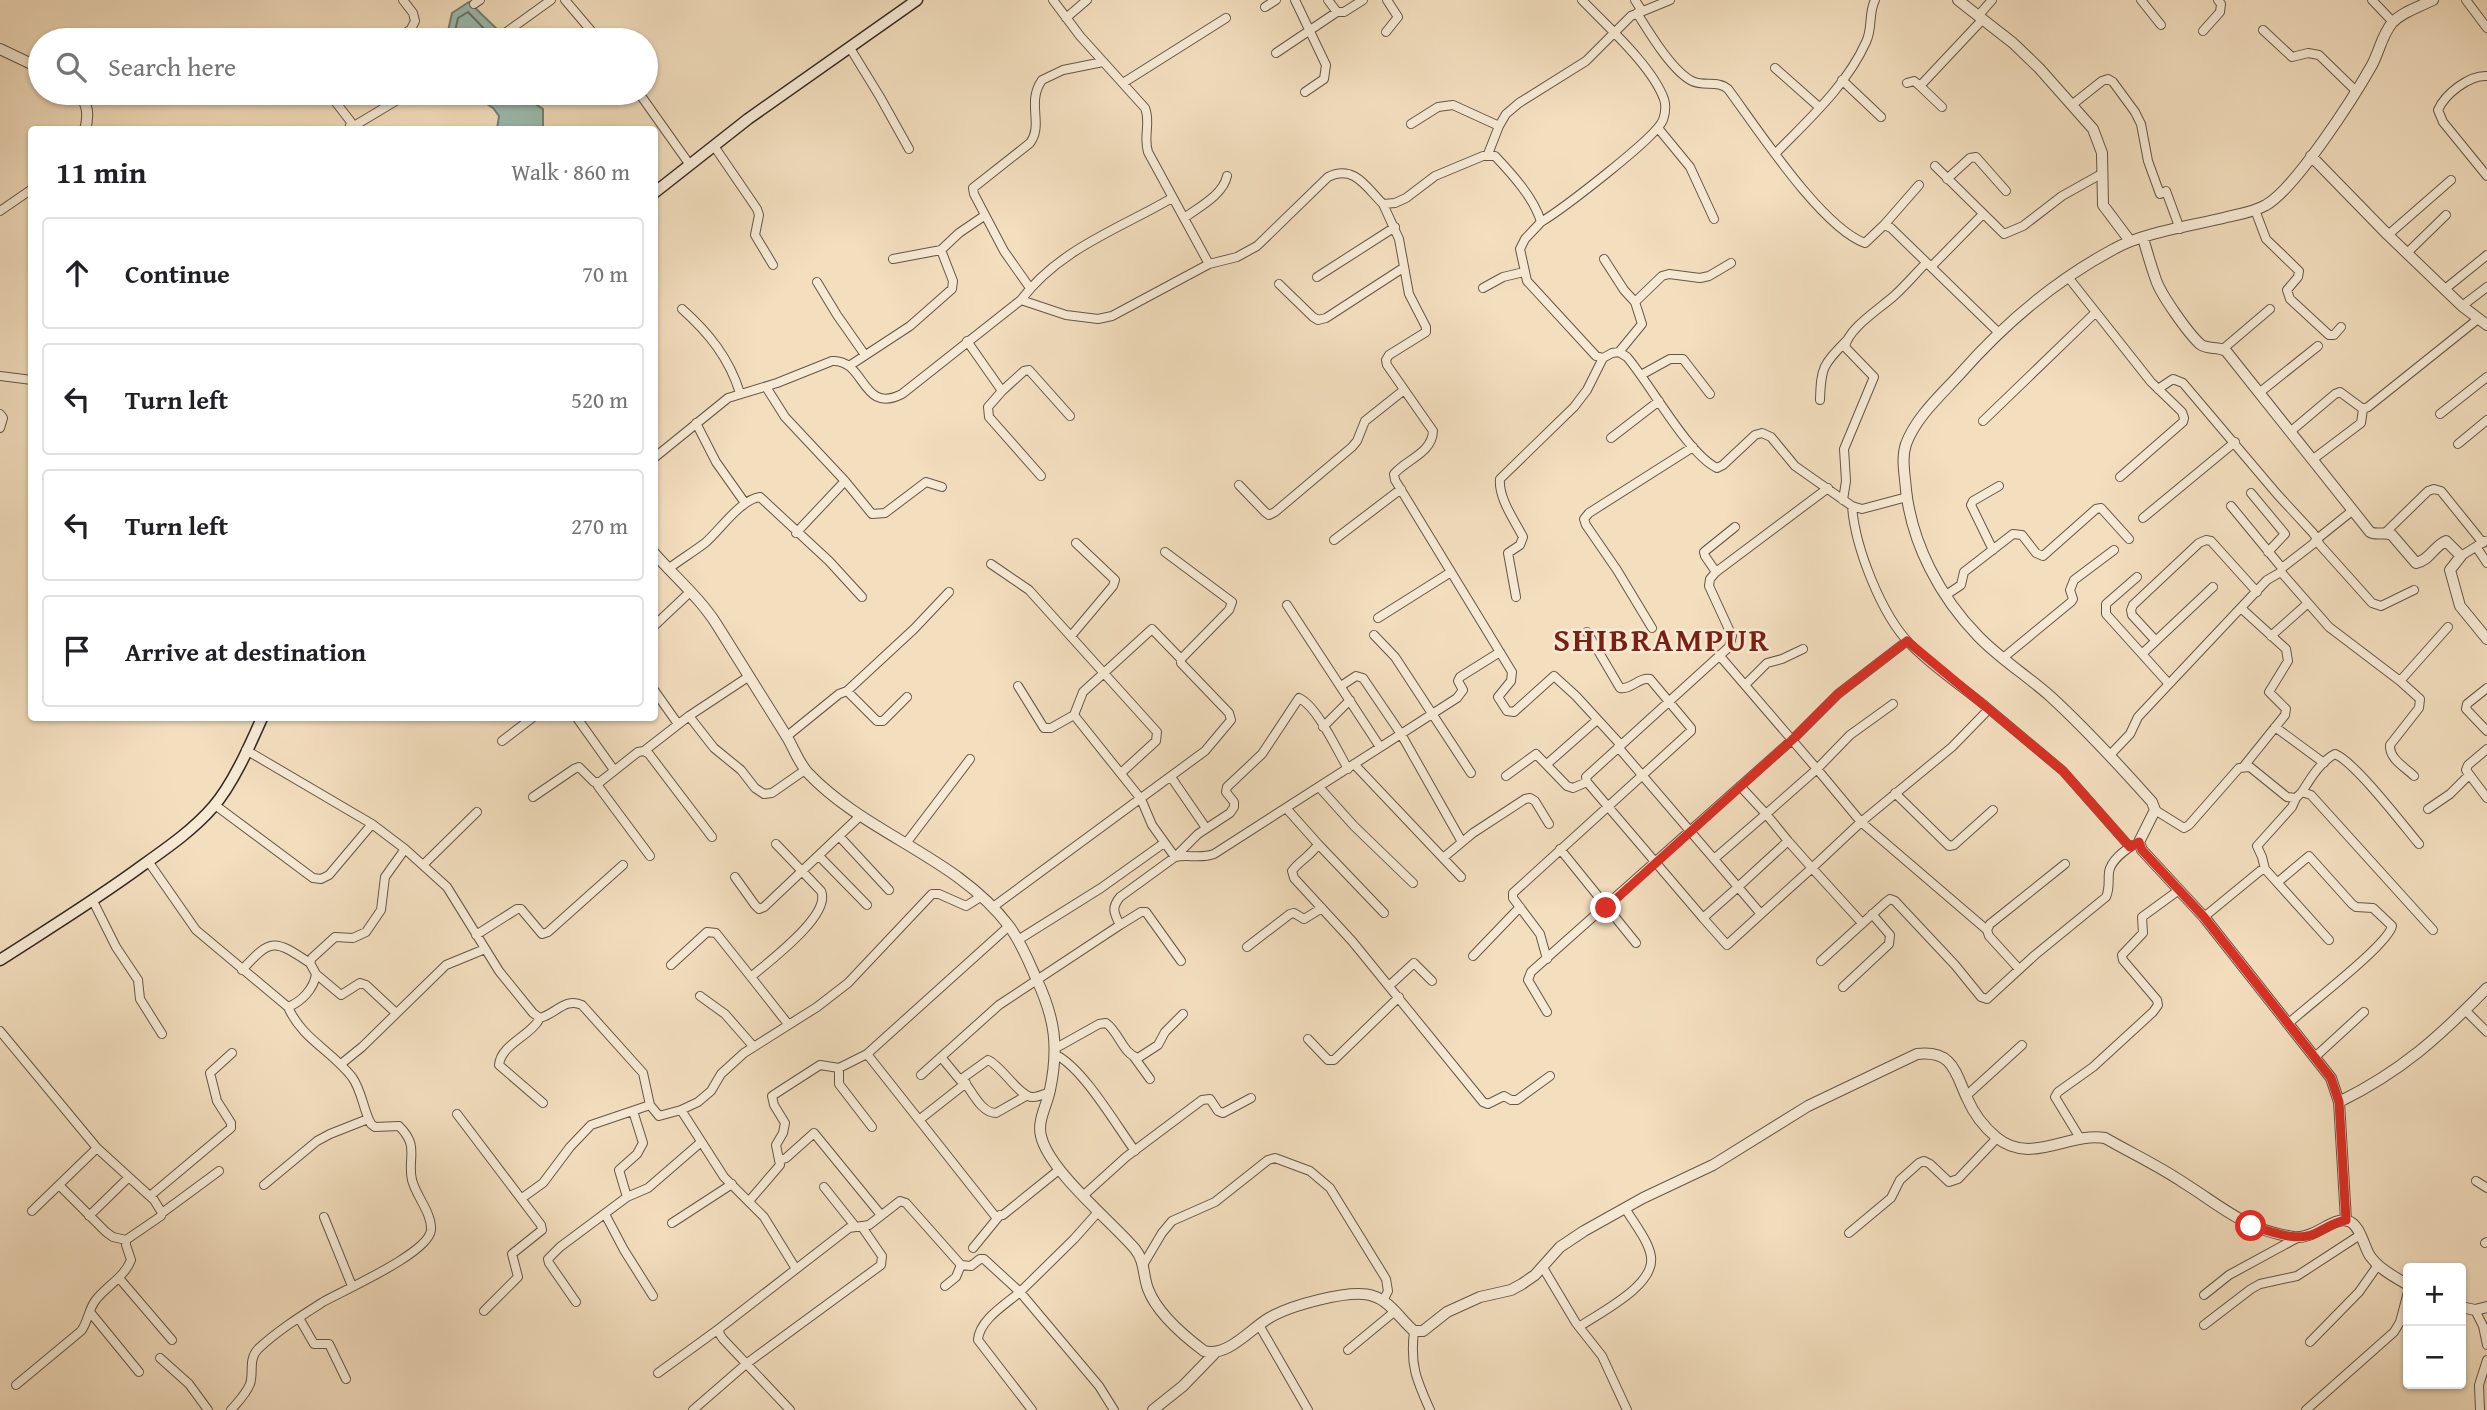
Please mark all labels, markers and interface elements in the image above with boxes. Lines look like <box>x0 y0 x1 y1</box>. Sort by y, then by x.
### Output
search box <box>28 28 658 105</box>
text: Search here <box>108 47 236 86</box>
icon: search <box>52 48 90 86</box>
text: 11 min <box>56 150 146 194</box>
text: Walk · 860 m <box>511 155 630 188</box>
icon: ahead <box>58 254 96 292</box>
text: Continue <box>125 254 230 293</box>
text: 70 m <box>582 257 628 290</box>
icon: left <box>58 380 96 418</box>
text: Turn left <box>125 380 228 419</box>
text: 520 m <box>571 383 628 416</box>
icon: left <box>58 506 96 544</box>
text: Turn left <box>125 506 228 545</box>
text: 270 m <box>571 509 628 542</box>
district label: SHIBRAMPUR <box>1553 616 1771 663</box>
icon: arrive <box>58 632 96 670</box>
text: Arrive at destination <box>125 632 366 671</box>
route end <box>1590 892 1621 923</box>
route start <box>2235 1210 2266 1241</box>
map controls <box>2403 1263 2466 1389</box>
button: + <box>2403 1263 2466 1326</box>
button: − <box>2403 1326 2466 1389</box>

